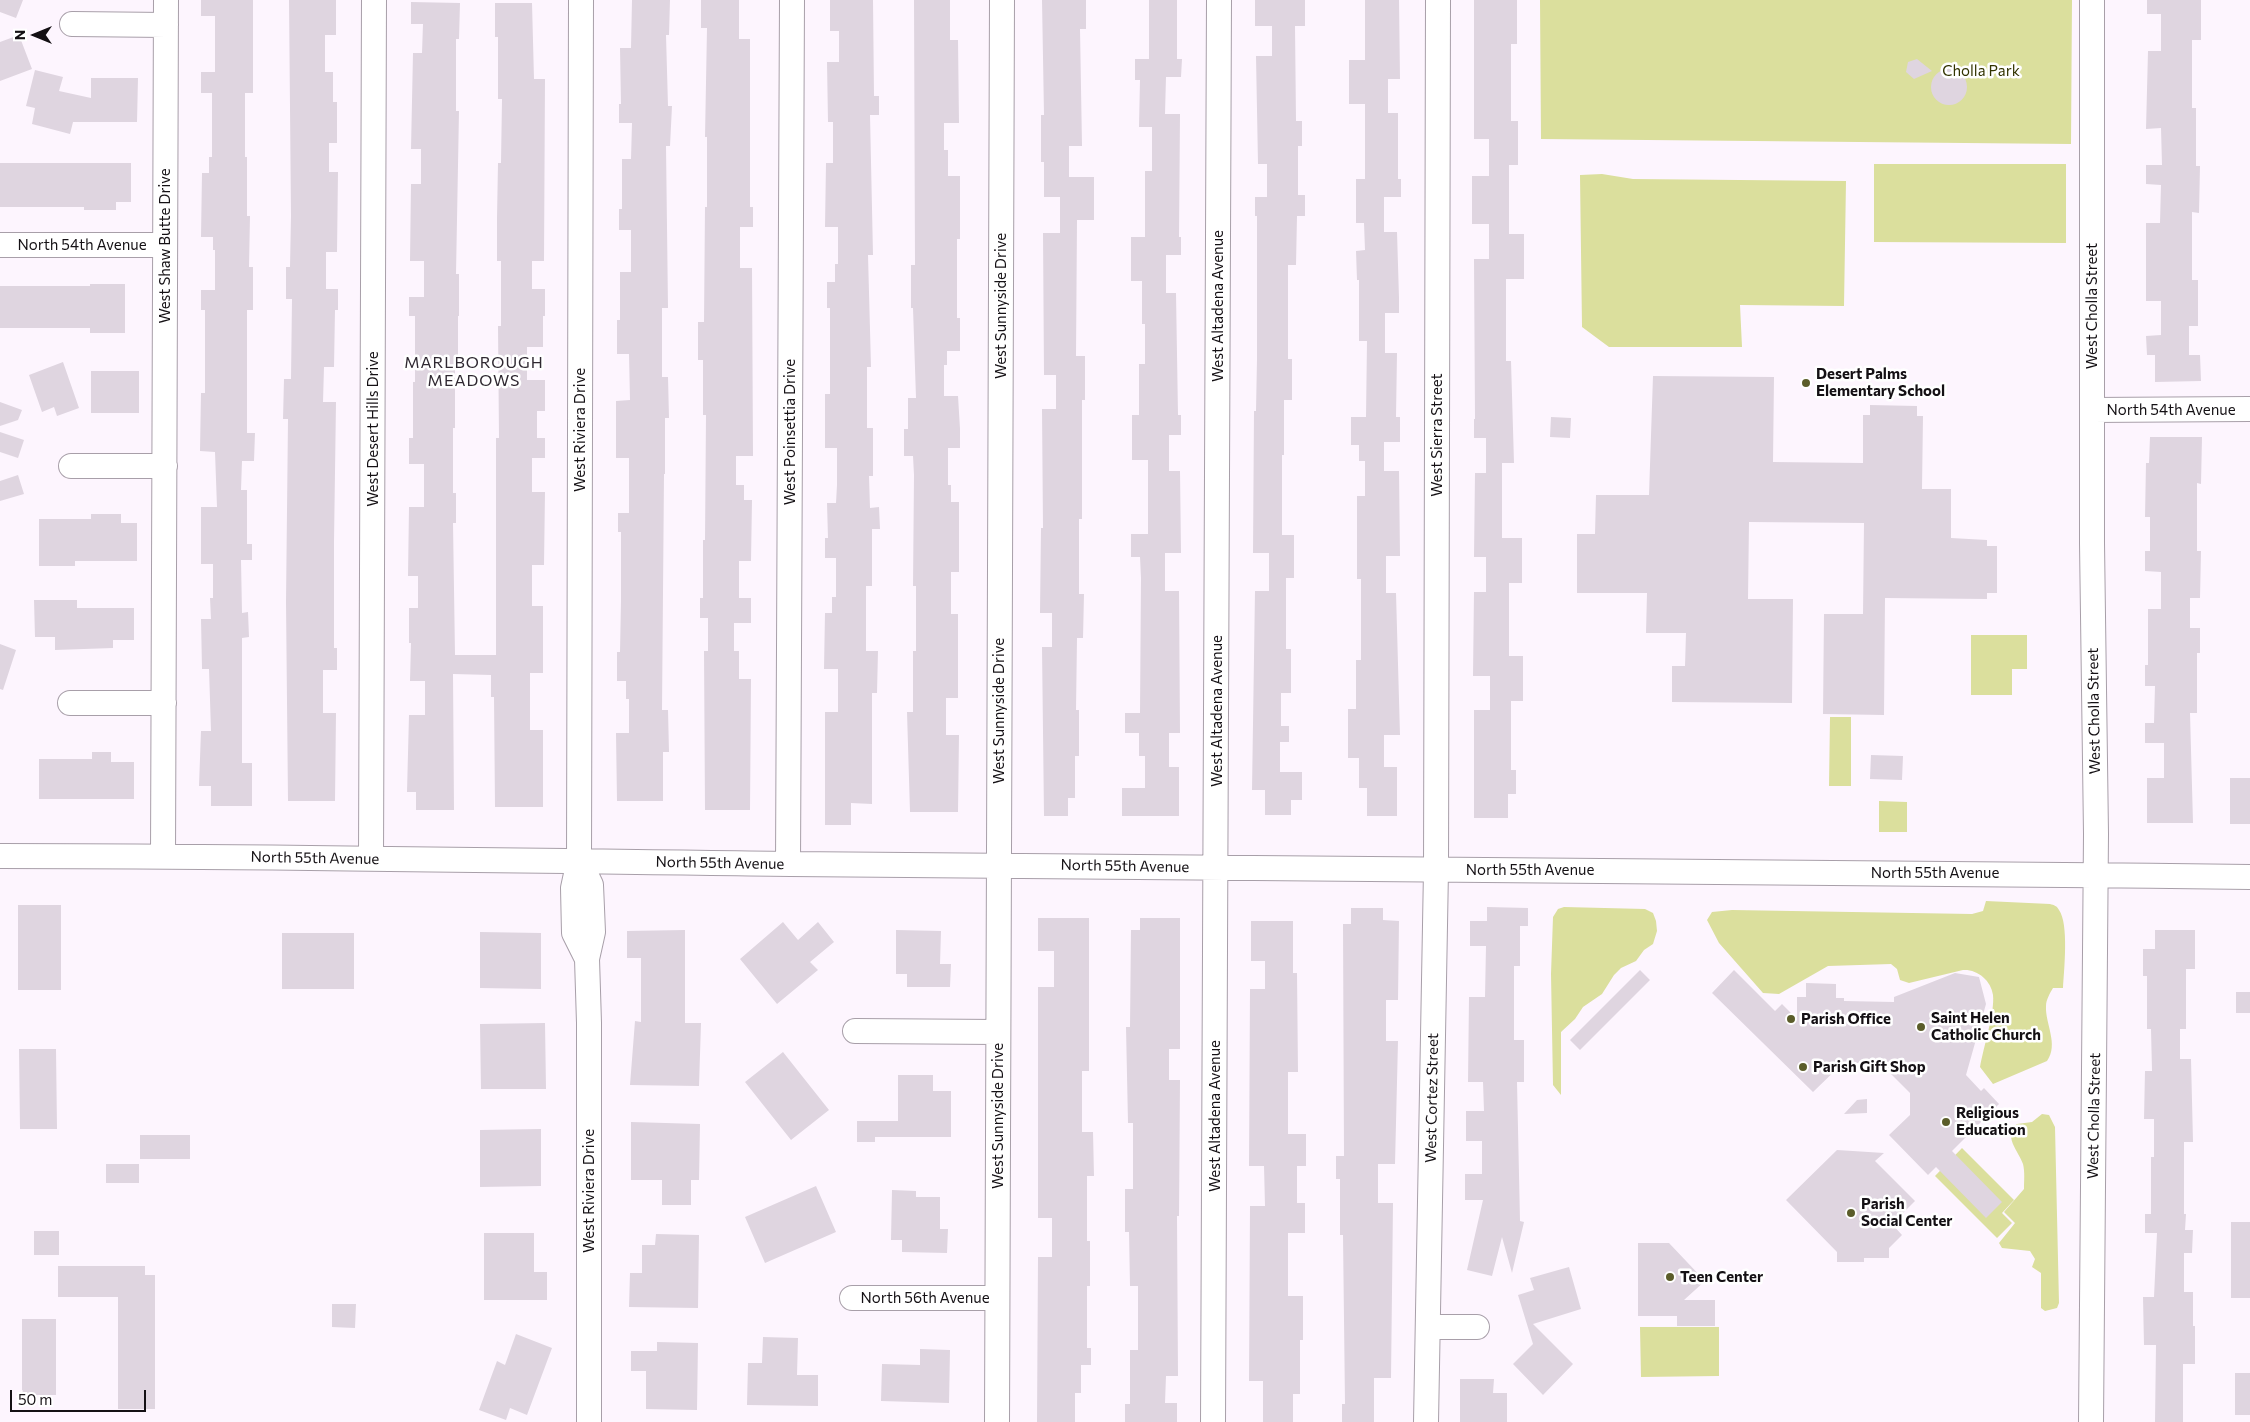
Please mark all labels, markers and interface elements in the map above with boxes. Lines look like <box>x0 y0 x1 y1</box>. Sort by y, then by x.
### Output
north arrow <box>10 10 60 60</box>
text: N <box>11 30 28 40</box>
park label: Cholla Park <box>1942 62 2020 80</box>
street label: West Shaw Butte Drive <box>156 168 174 324</box>
street label: West Altadena Avenue <box>1209 230 1227 382</box>
street label: West Sunnyside Drive <box>992 233 1010 379</box>
street label: North 54th Avenue <box>17 236 147 254</box>
street label: West Cholla Street <box>2083 243 2101 369</box>
street label: West Desert Hills Drive <box>364 351 382 507</box>
district label: MARLBOROUGH MEADOWS <box>403 353 545 391</box>
street label: West Poinsettia Drive <box>781 359 799 505</box>
place label: Desert Palms Elementary School <box>1816 365 1945 400</box>
street label: West Riviera Drive <box>571 368 589 492</box>
street label: West Sierra Street <box>1428 373 1446 497</box>
marker: Desert Palms Elementary School <box>1800 377 1812 389</box>
street label: North 54th Avenue <box>2106 401 2236 419</box>
street label: West Altadena Avenue <box>1208 635 1226 787</box>
street label: West Sunnyside Drive <box>990 638 1008 784</box>
street label: West Cholla Street <box>2084 648 2104 774</box>
street label: North 55th Avenue <box>250 848 380 868</box>
street label: North 55th Avenue <box>655 853 785 873</box>
street label: North 55th Avenue <box>1060 856 1190 876</box>
street label: North 55th Avenue <box>1466 861 1594 879</box>
street label: North 55th Avenue <box>1871 864 1999 882</box>
place label: Saint Helen Catholic Church <box>1931 1009 2041 1044</box>
place label: Parish Office <box>1801 1010 1891 1028</box>
marker: Parish Office <box>1785 1013 1797 1025</box>
marker: Saint Helen Catholic Church <box>1915 1021 1927 1033</box>
street label: West Cortez Street <box>1422 1033 1442 1163</box>
street label: West Altadena Avenue <box>1206 1040 1224 1192</box>
street label: West Sunnyside Drive <box>989 1043 1007 1189</box>
street label: West Cholla Street <box>2084 1053 2104 1179</box>
place label: Parish Gift Shop <box>1813 1058 1926 1076</box>
marker: Parish Gift Shop <box>1797 1061 1809 1073</box>
place label: Religious Education <box>1956 1104 2026 1139</box>
marker: Religious Education <box>1940 1116 1952 1128</box>
street label: West Riviera Drive <box>580 1129 598 1253</box>
place label: Parish Social Center <box>1861 1195 1952 1230</box>
marker: Parish Social Center <box>1845 1207 1857 1219</box>
place label: Teen Center <box>1680 1268 1763 1286</box>
marker: Teen Center <box>1664 1271 1676 1283</box>
street label: North 56th Avenue <box>860 1289 990 1307</box>
scale bar <box>12 1380 149 1412</box>
text: 50 m <box>18 1390 52 1408</box>

